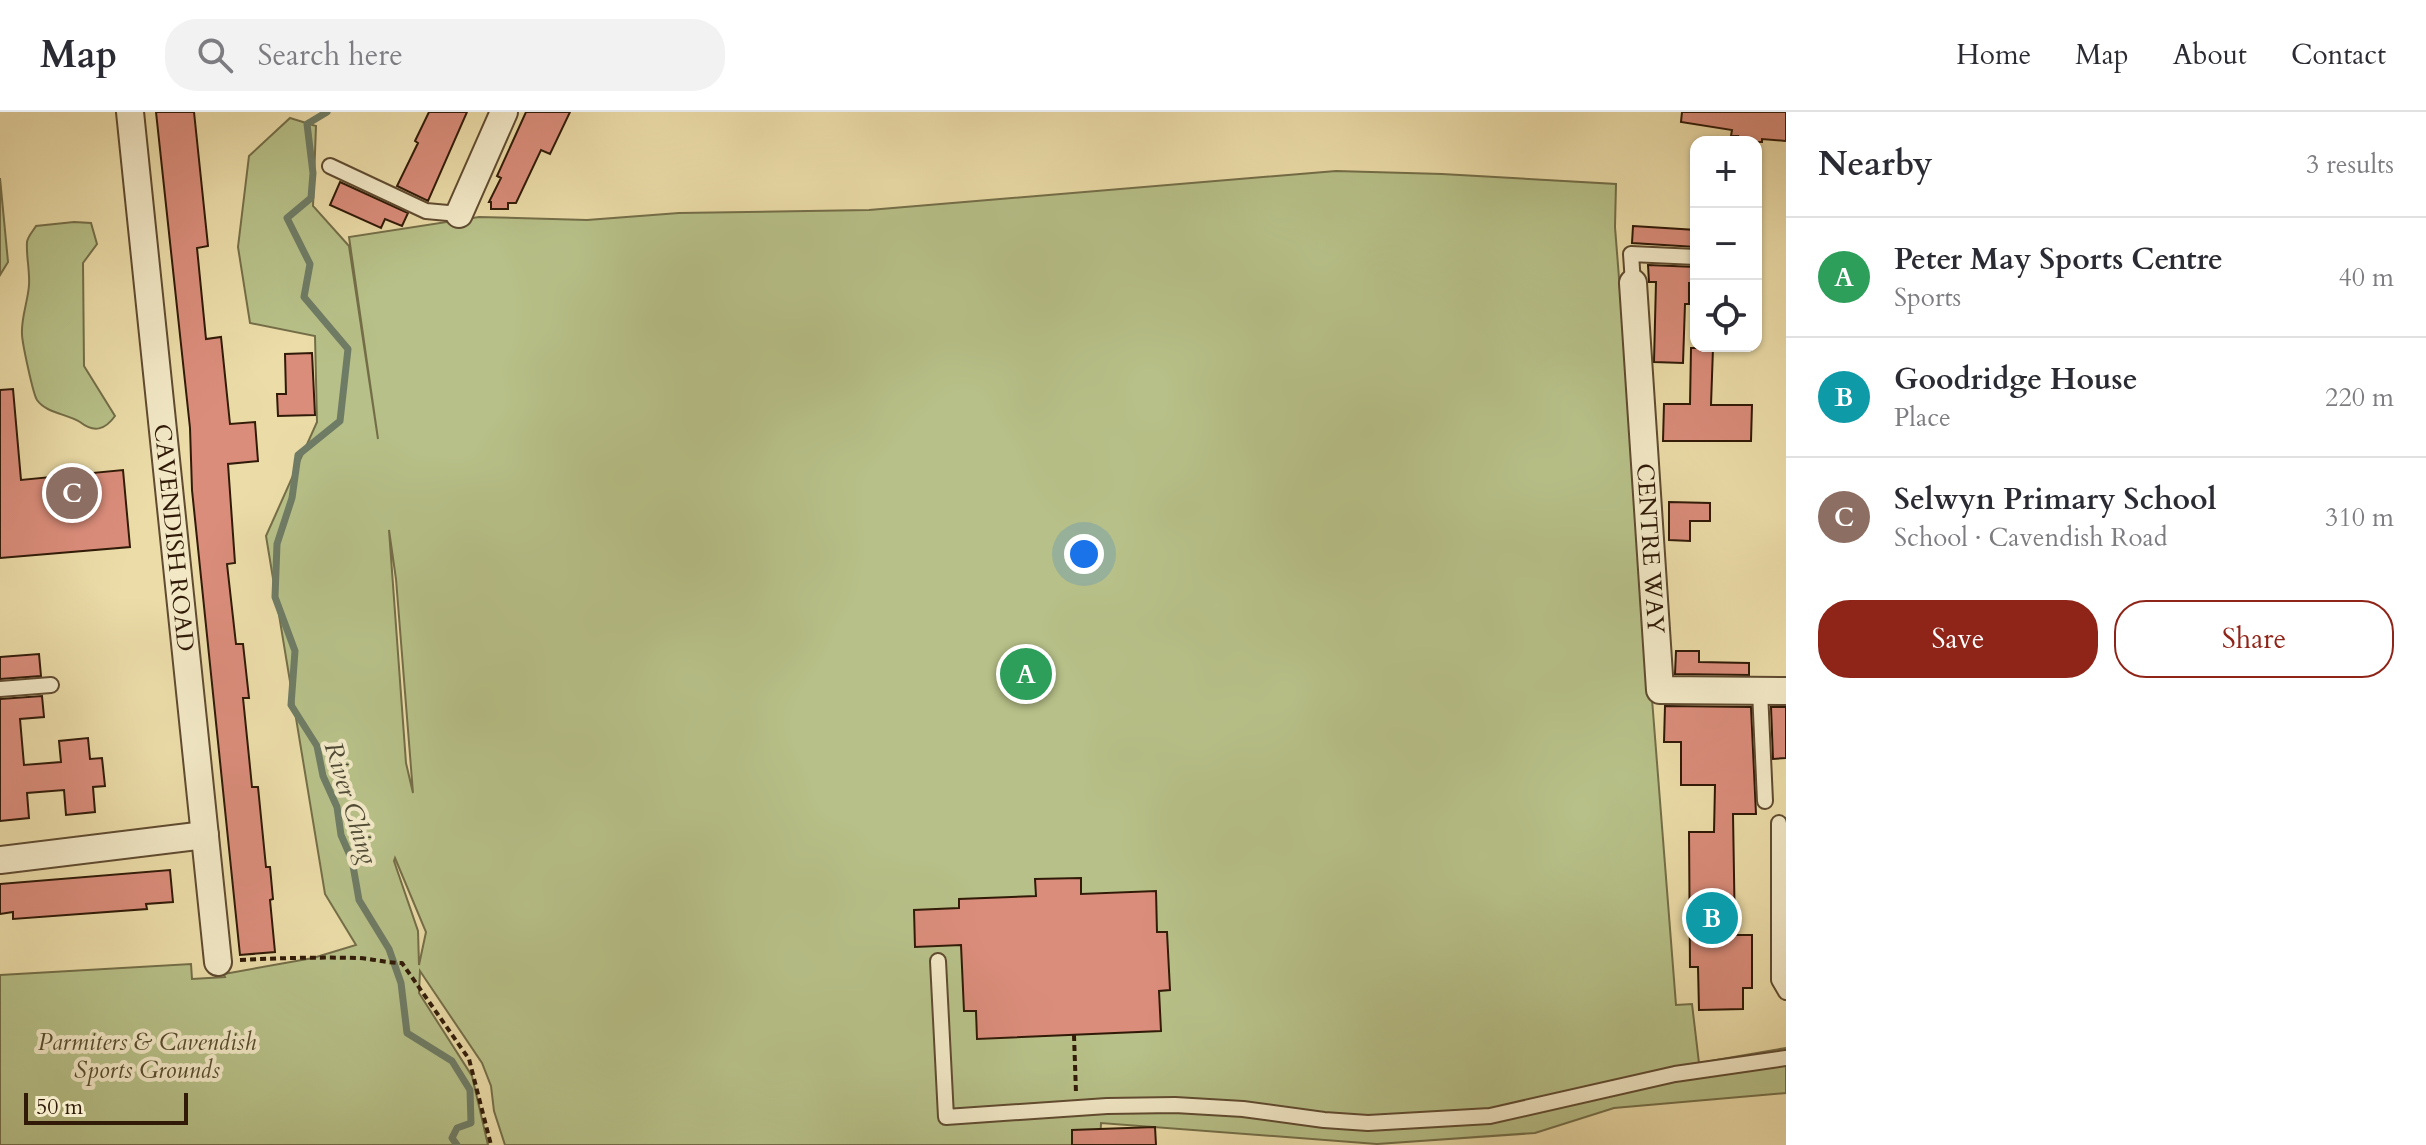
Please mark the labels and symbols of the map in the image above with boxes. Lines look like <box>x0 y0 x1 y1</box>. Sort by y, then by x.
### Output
street label: CAVENDISH ROAD <box>146 422 202 653</box>
street label: CENTRE WAY <box>1628 462 1673 635</box>
pin: C <box>46 463 98 523</box>
your location <box>1064 534 1104 574</box>
pin: A <box>1000 644 1052 704</box>
water label: River Ching <box>316 737 386 869</box>
pin: B <box>1686 888 1738 948</box>
park label: Parmiters & Cavendish Sports Grounds <box>38 1026 257 1087</box>
scale bar <box>24 1089 188 1125</box>

